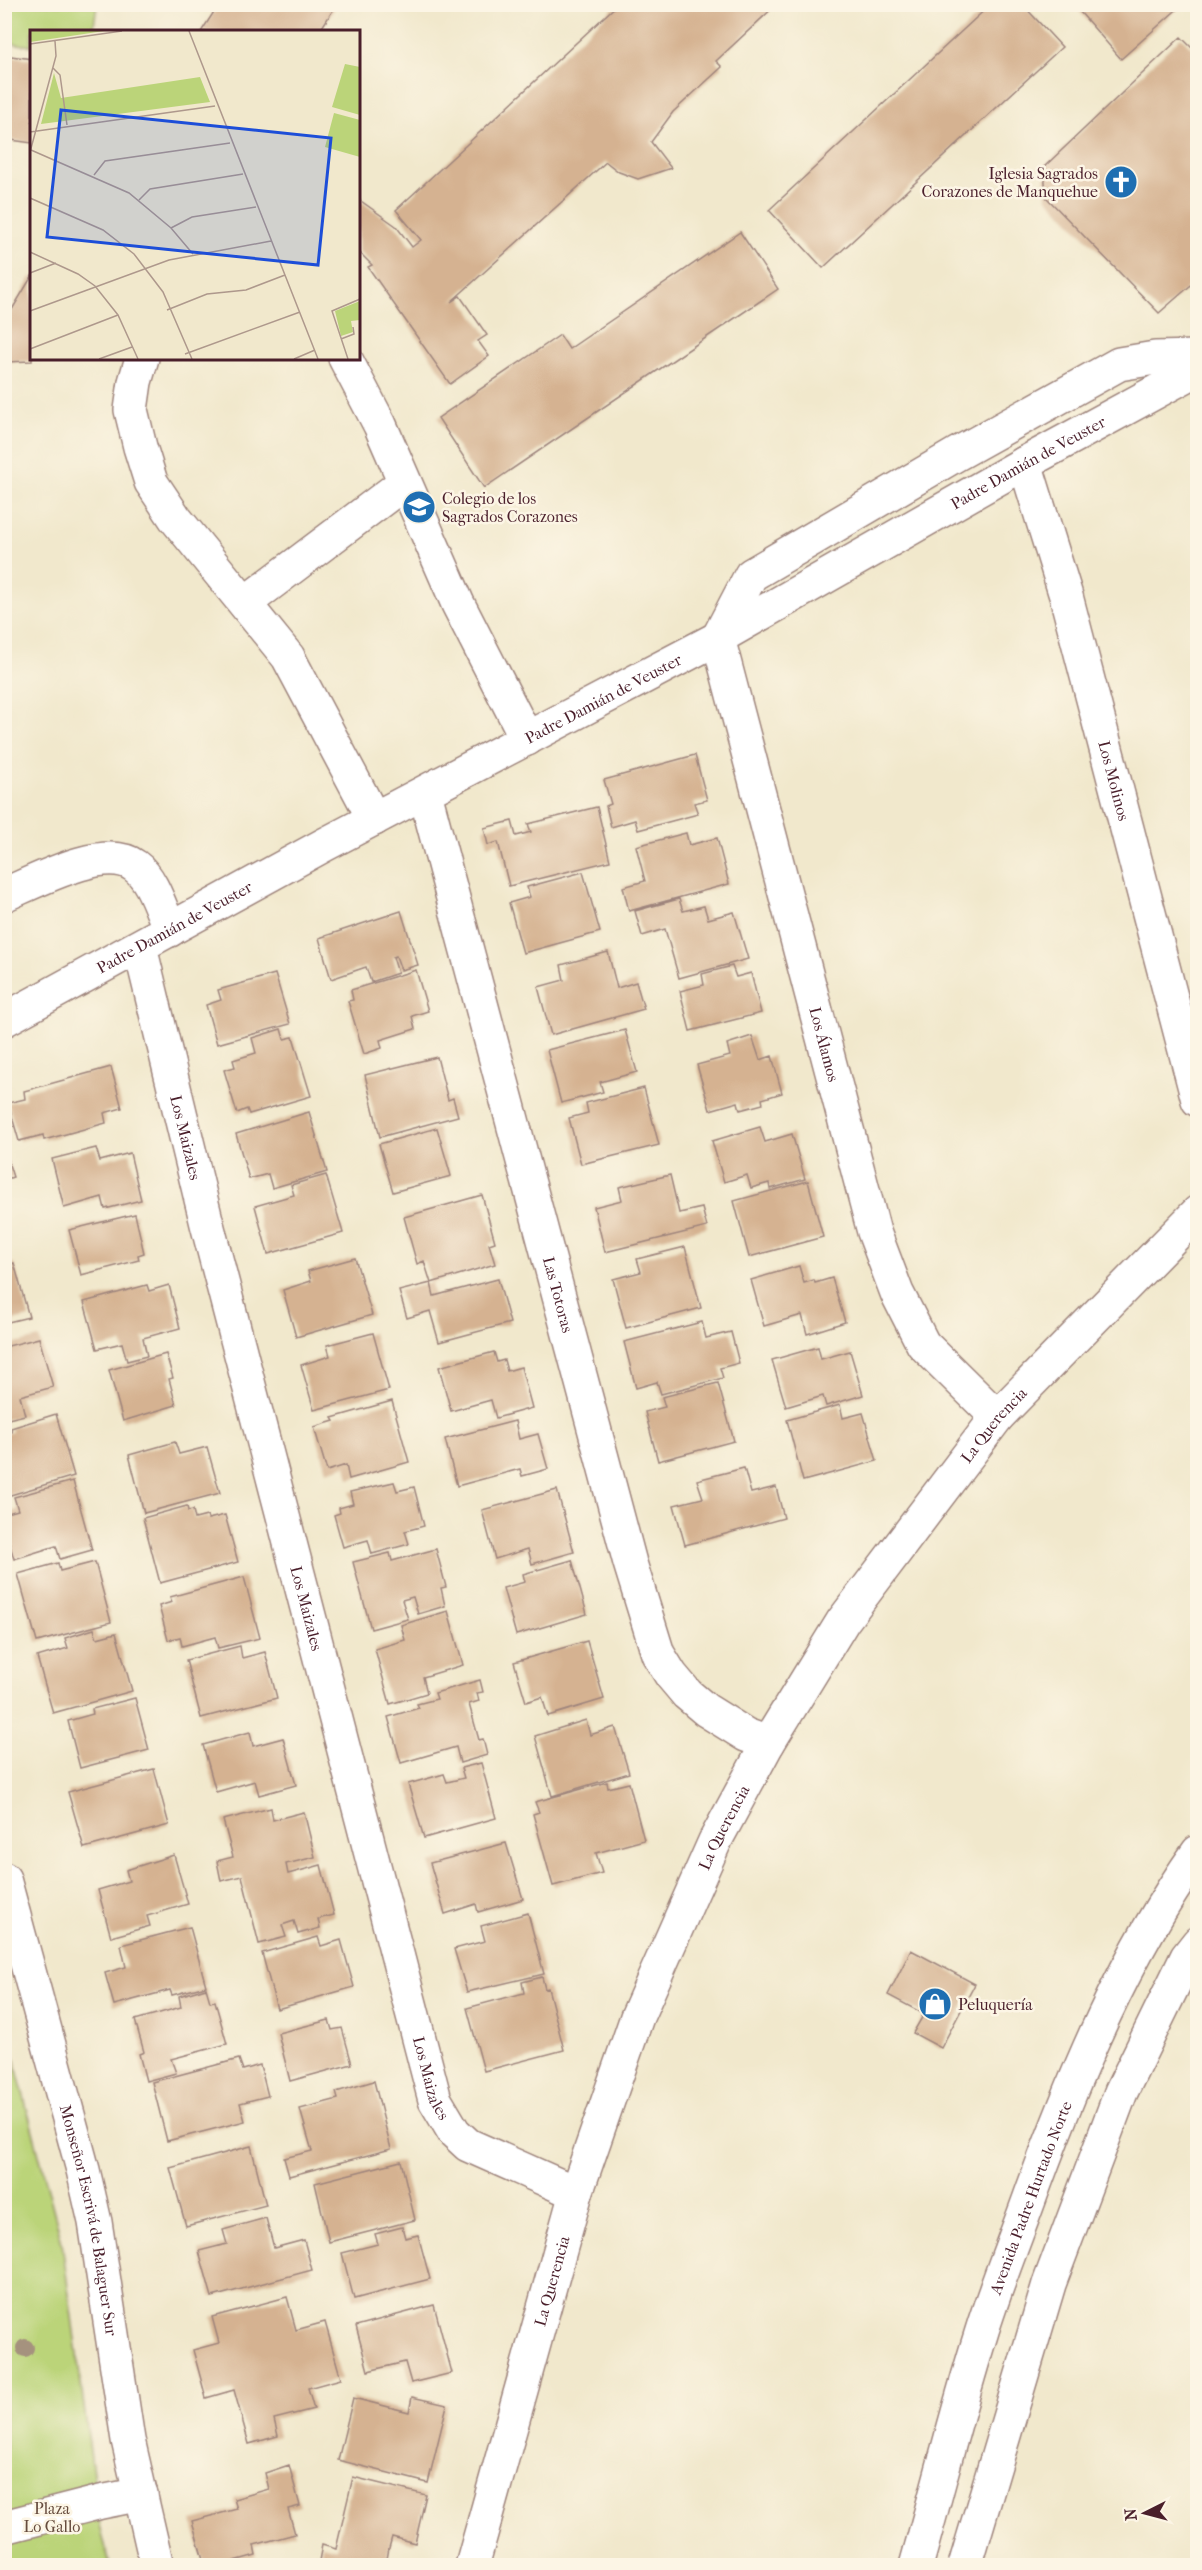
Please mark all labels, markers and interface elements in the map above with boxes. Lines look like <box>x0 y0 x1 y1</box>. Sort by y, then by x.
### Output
inset map <box>30 30 360 360</box>
place label: Iglesia Sagrados Corazones de Manquehue <box>921 164 1098 201</box>
church icon: Iglesia Sagrados Corazones de Manquehue <box>1103 164 1139 200</box>
street label: Padre Damián de Veuster <box>947 412 1109 513</box>
school or university icon: Colegio de los Sagrados Corazones <box>401 489 437 525</box>
place label: Colegio de los Sagrados Corazones <box>442 489 578 526</box>
street label: Padre Damián de Veuster <box>522 650 685 748</box>
street label: Los Molinos <box>1094 739 1133 823</box>
street label: Padre Damián de Veuster <box>93 877 256 978</box>
street label: Los Álamos <box>805 1005 843 1084</box>
street label: Los Maizales <box>166 1093 205 1182</box>
street label: Las Totoras <box>539 1255 577 1335</box>
street label: La Querencia <box>957 1383 1031 1467</box>
street label: Los Maizales <box>286 1564 327 1653</box>
street label: La Querencia <box>694 1781 754 1873</box>
shop icon: Peluquería <box>917 1986 953 2022</box>
place label: Peluquería <box>958 1995 1033 2014</box>
street label: Los Maizales <box>409 2034 454 2123</box>
street label: Avenida Padre Hurtado Norte <box>986 2098 1076 2298</box>
street label: Monseñor Escrivá de Balaguer Sur <box>56 2103 121 2337</box>
street label: La Querencia <box>530 2233 574 2328</box>
north arrow <box>1115 2483 1175 2543</box>
park label: Plaza Lo Gallo <box>24 2499 80 2536</box>
text: N <box>1120 2507 1141 2522</box>

